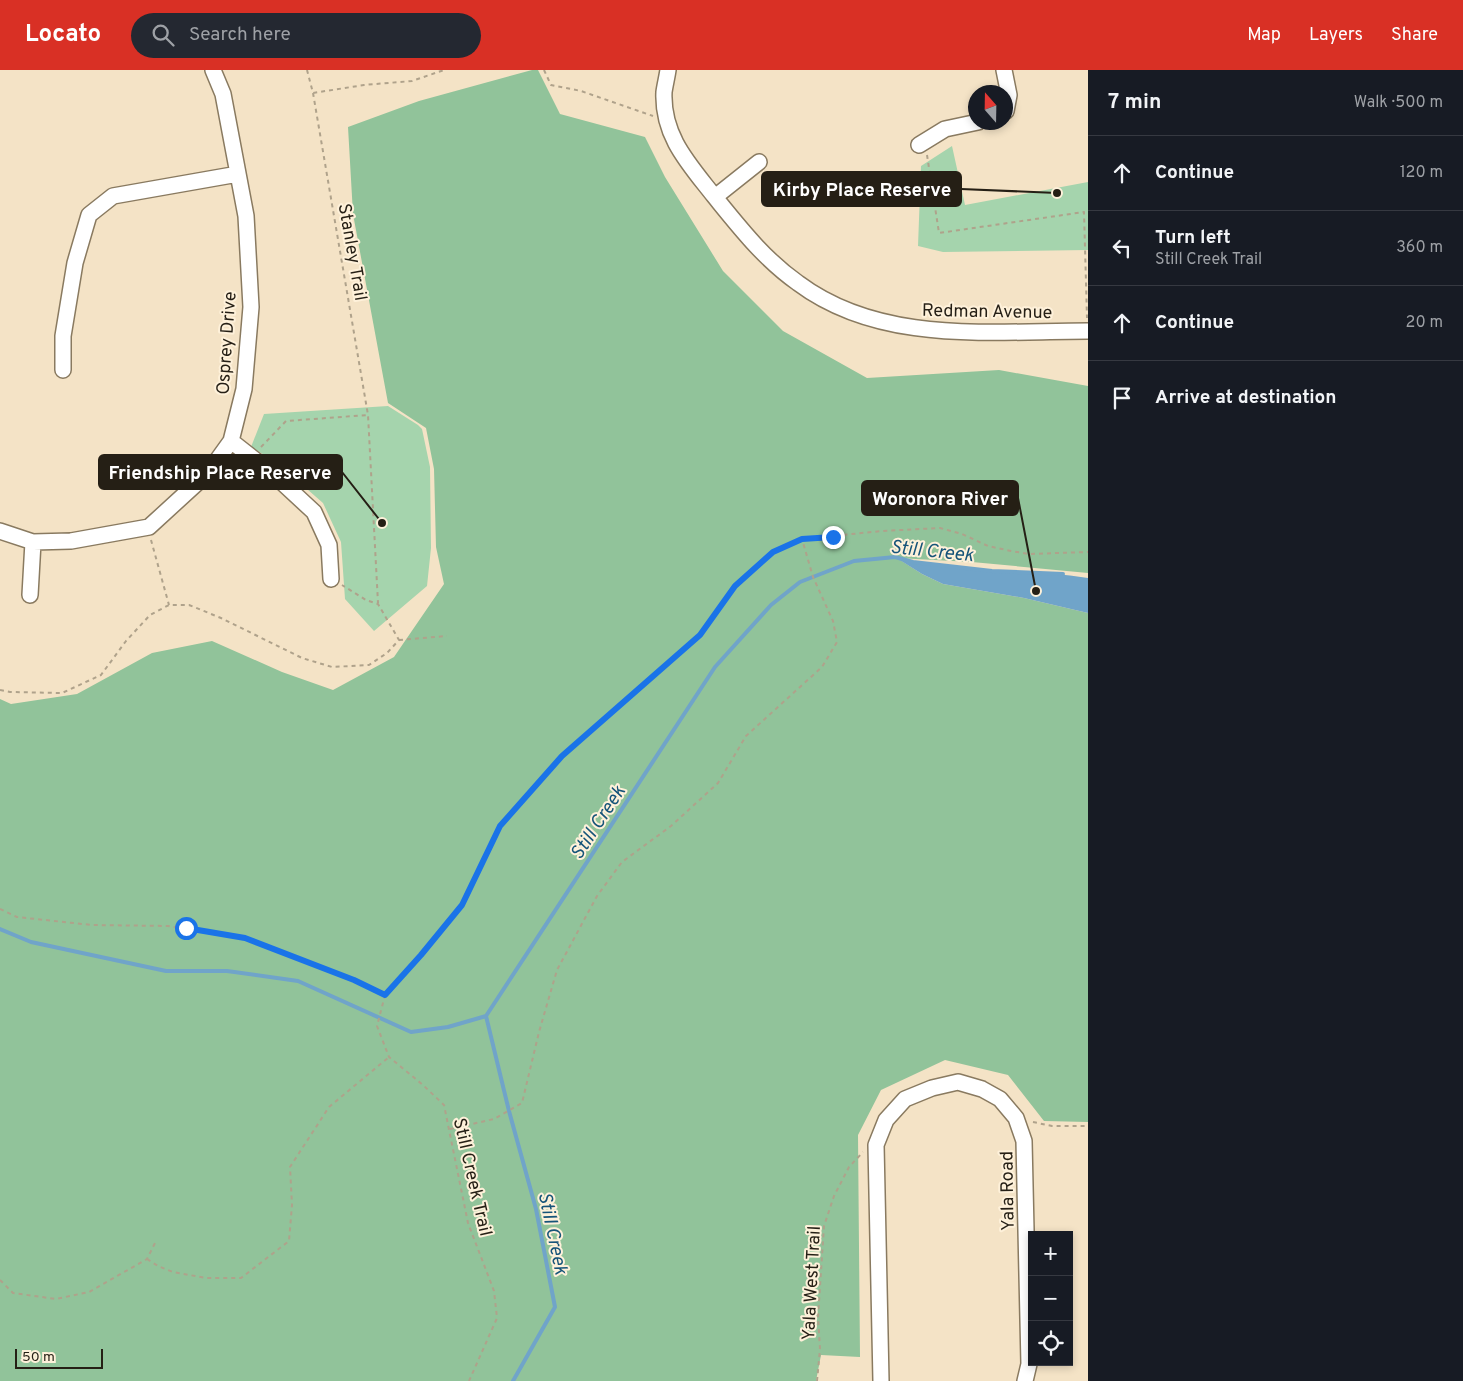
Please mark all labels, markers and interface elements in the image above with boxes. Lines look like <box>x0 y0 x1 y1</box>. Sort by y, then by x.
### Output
search box <box>131 13 481 58</box>
text: Locato <box>25 20 101 50</box>
icon: search <box>149 21 177 49</box>
text: Search here <box>189 23 291 47</box>
text: Map <box>1247 24 1281 47</box>
text: Layers <box>1309 24 1363 47</box>
text: Share <box>1391 24 1438 47</box>
north arrow <box>968 85 1013 130</box>
text: 7 min <box>1108 89 1161 116</box>
text: Walk · 500 m <box>1354 93 1443 113</box>
icon: ahead <box>1108 159 1136 187</box>
text: Continue <box>1155 161 1234 185</box>
text: 120 m <box>1400 163 1443 183</box>
callout: Kirby Place Reserve <box>762 172 961 206</box>
text: Kirby Place Reserve <box>773 179 951 203</box>
street label: Stanley Trail <box>332 202 371 303</box>
text: Turn left <box>1155 226 1231 250</box>
icon: left <box>1108 234 1136 262</box>
text: 360 m <box>1396 238 1443 258</box>
text: Still Creek Trail <box>1155 250 1262 270</box>
street label: Osprey Drive <box>212 291 243 396</box>
street label: Redman Avenue <box>922 300 1052 325</box>
icon: ahead <box>1108 309 1136 337</box>
text: Continue <box>1155 311 1234 335</box>
text: 20 m <box>1406 313 1443 333</box>
icon: arrive <box>1108 384 1136 412</box>
text: Arrive at destination <box>1155 386 1336 410</box>
callout: Friendship Place Reserve <box>99 455 342 489</box>
text: Friendship Place Reserve <box>109 462 331 486</box>
callout: Woronora River <box>862 481 1018 515</box>
text: Woronora River <box>872 488 1008 512</box>
route end <box>822 526 845 549</box>
water label: Still Creek <box>889 536 975 568</box>
water label: Still Creek <box>566 781 632 865</box>
route start <box>175 917 198 940</box>
street label: Still Creek Trail <box>447 1116 496 1239</box>
street label: Yala Road <box>996 1151 1021 1231</box>
water label: Still Creek <box>532 1190 573 1277</box>
street label: Yala West Trail <box>798 1225 827 1341</box>
map controls <box>1028 1231 1073 1366</box>
button: + <box>1028 1231 1073 1276</box>
button: − <box>1028 1276 1073 1321</box>
button: locate <box>1028 1321 1073 1366</box>
scale bar <box>15 1346 102 1369</box>
text: 50 m <box>22 1349 55 1366</box>

